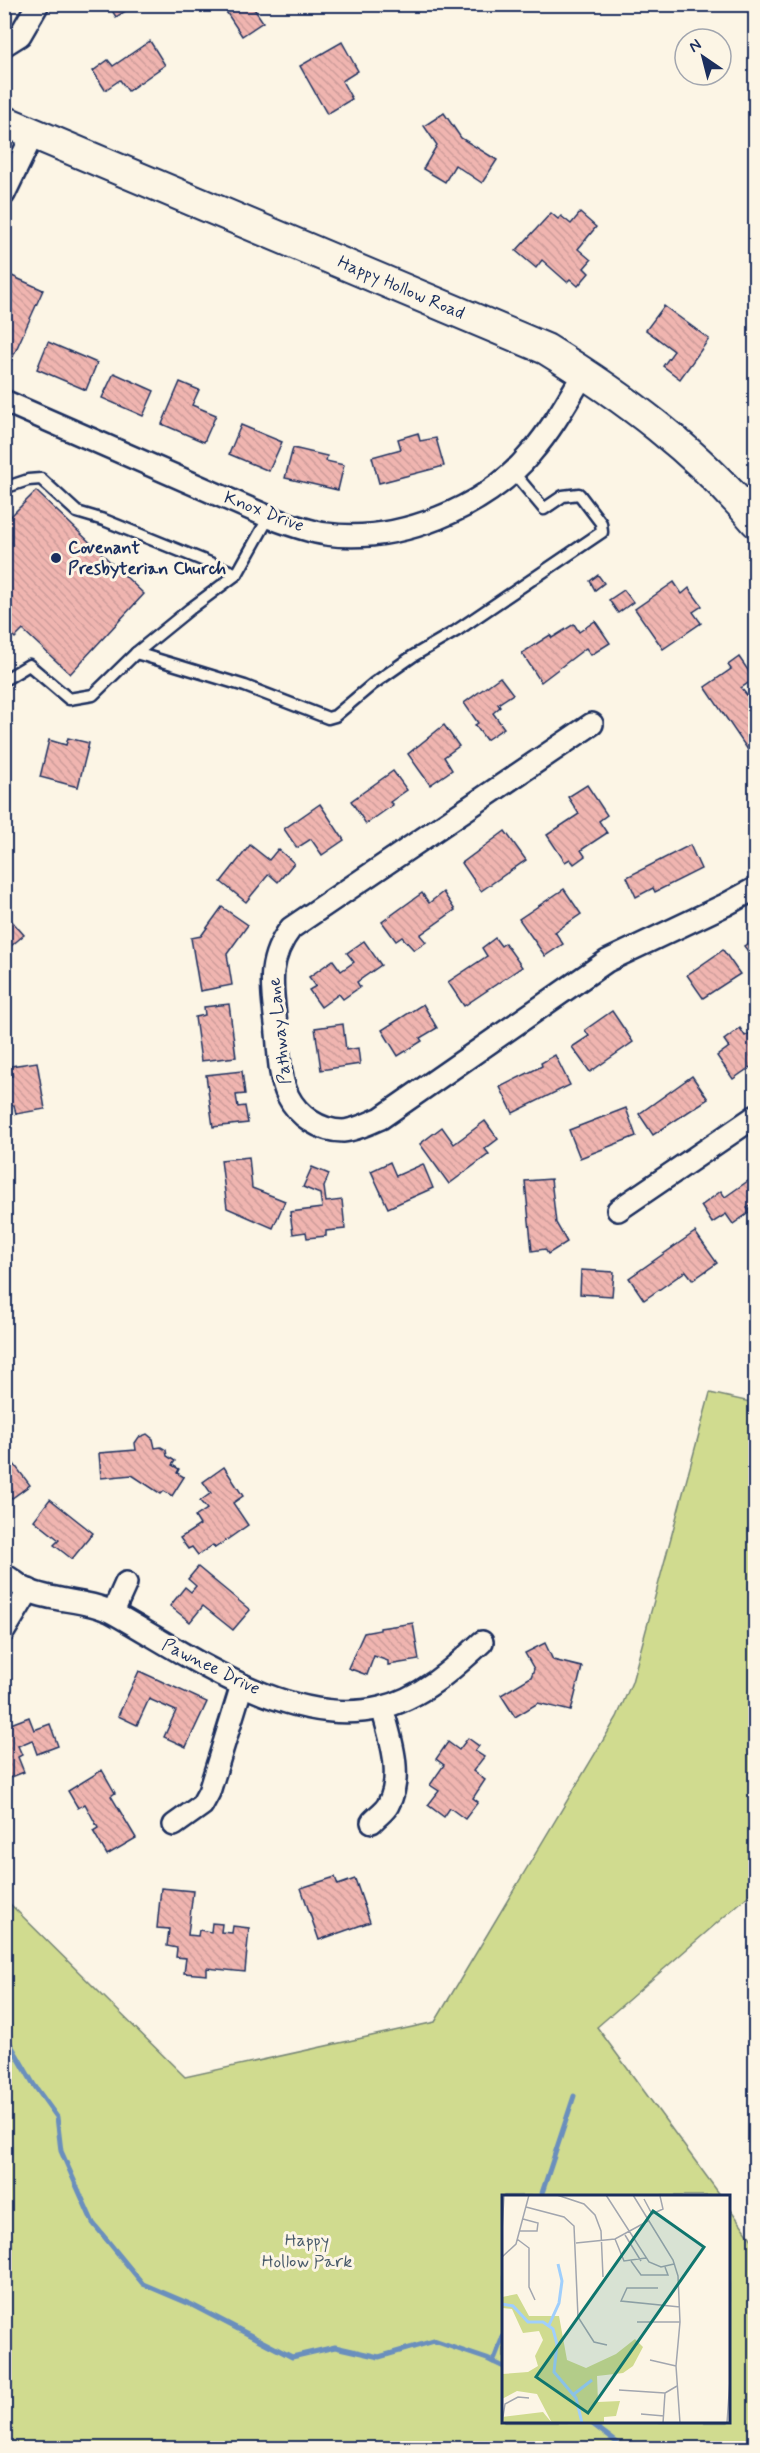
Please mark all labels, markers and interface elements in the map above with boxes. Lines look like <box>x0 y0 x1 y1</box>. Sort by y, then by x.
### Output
north arrow <box>673 27 733 87</box>
text: N <box>685 34 706 58</box>
street label: Happy Hollow Road <box>334 250 468 326</box>
street label: Knox Drive <box>221 486 307 538</box>
place label: Covenant Presbyterian Church <box>68 536 226 581</box>
marker: Covenant Presbyterian Church <box>49 551 63 565</box>
street label: Pathway Lane <box>262 976 298 1086</box>
street label: Pawnee Drive <box>158 1633 264 1701</box>
inset map <box>502 2195 730 2423</box>
park label: Happy Hollow Park <box>262 2229 352 2274</box>

